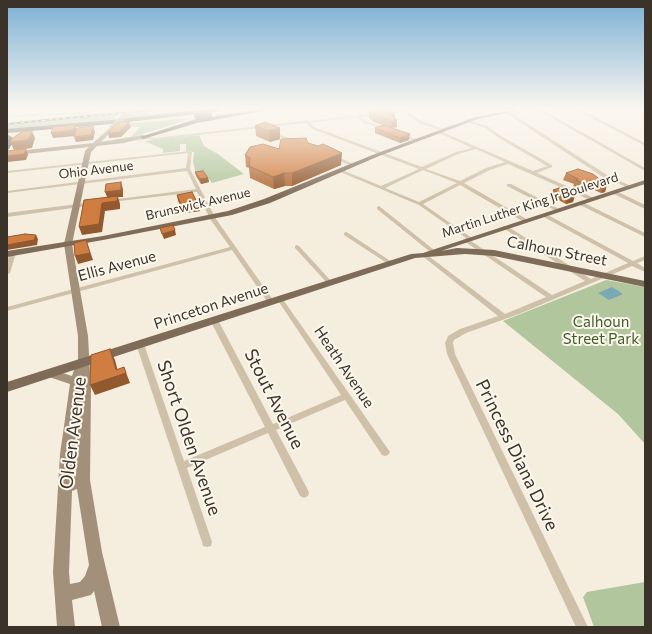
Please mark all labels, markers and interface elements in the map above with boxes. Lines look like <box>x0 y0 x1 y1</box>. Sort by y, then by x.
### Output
street label: Ohio Avenue <box>58 158 134 182</box>
street label: Martin Luther King Jr Boulevard <box>440 169 620 241</box>
street label: Brunswick Avenue <box>144 184 252 224</box>
street label: Calhoun Street <box>505 232 609 270</box>
street label: Ellis Avenue <box>76 247 158 285</box>
street label: Princeton Avenue <box>151 279 271 333</box>
park label: Calhoun Street Park <box>563 313 639 348</box>
street label: Heath Avenue <box>310 323 378 411</box>
street label: Stout Avenue <box>240 345 308 453</box>
street label: Short Olden Avenue <box>152 358 226 518</box>
street label: Olden Avenue <box>55 376 91 490</box>
street label: Princess Diana Drive <box>471 376 563 534</box>

